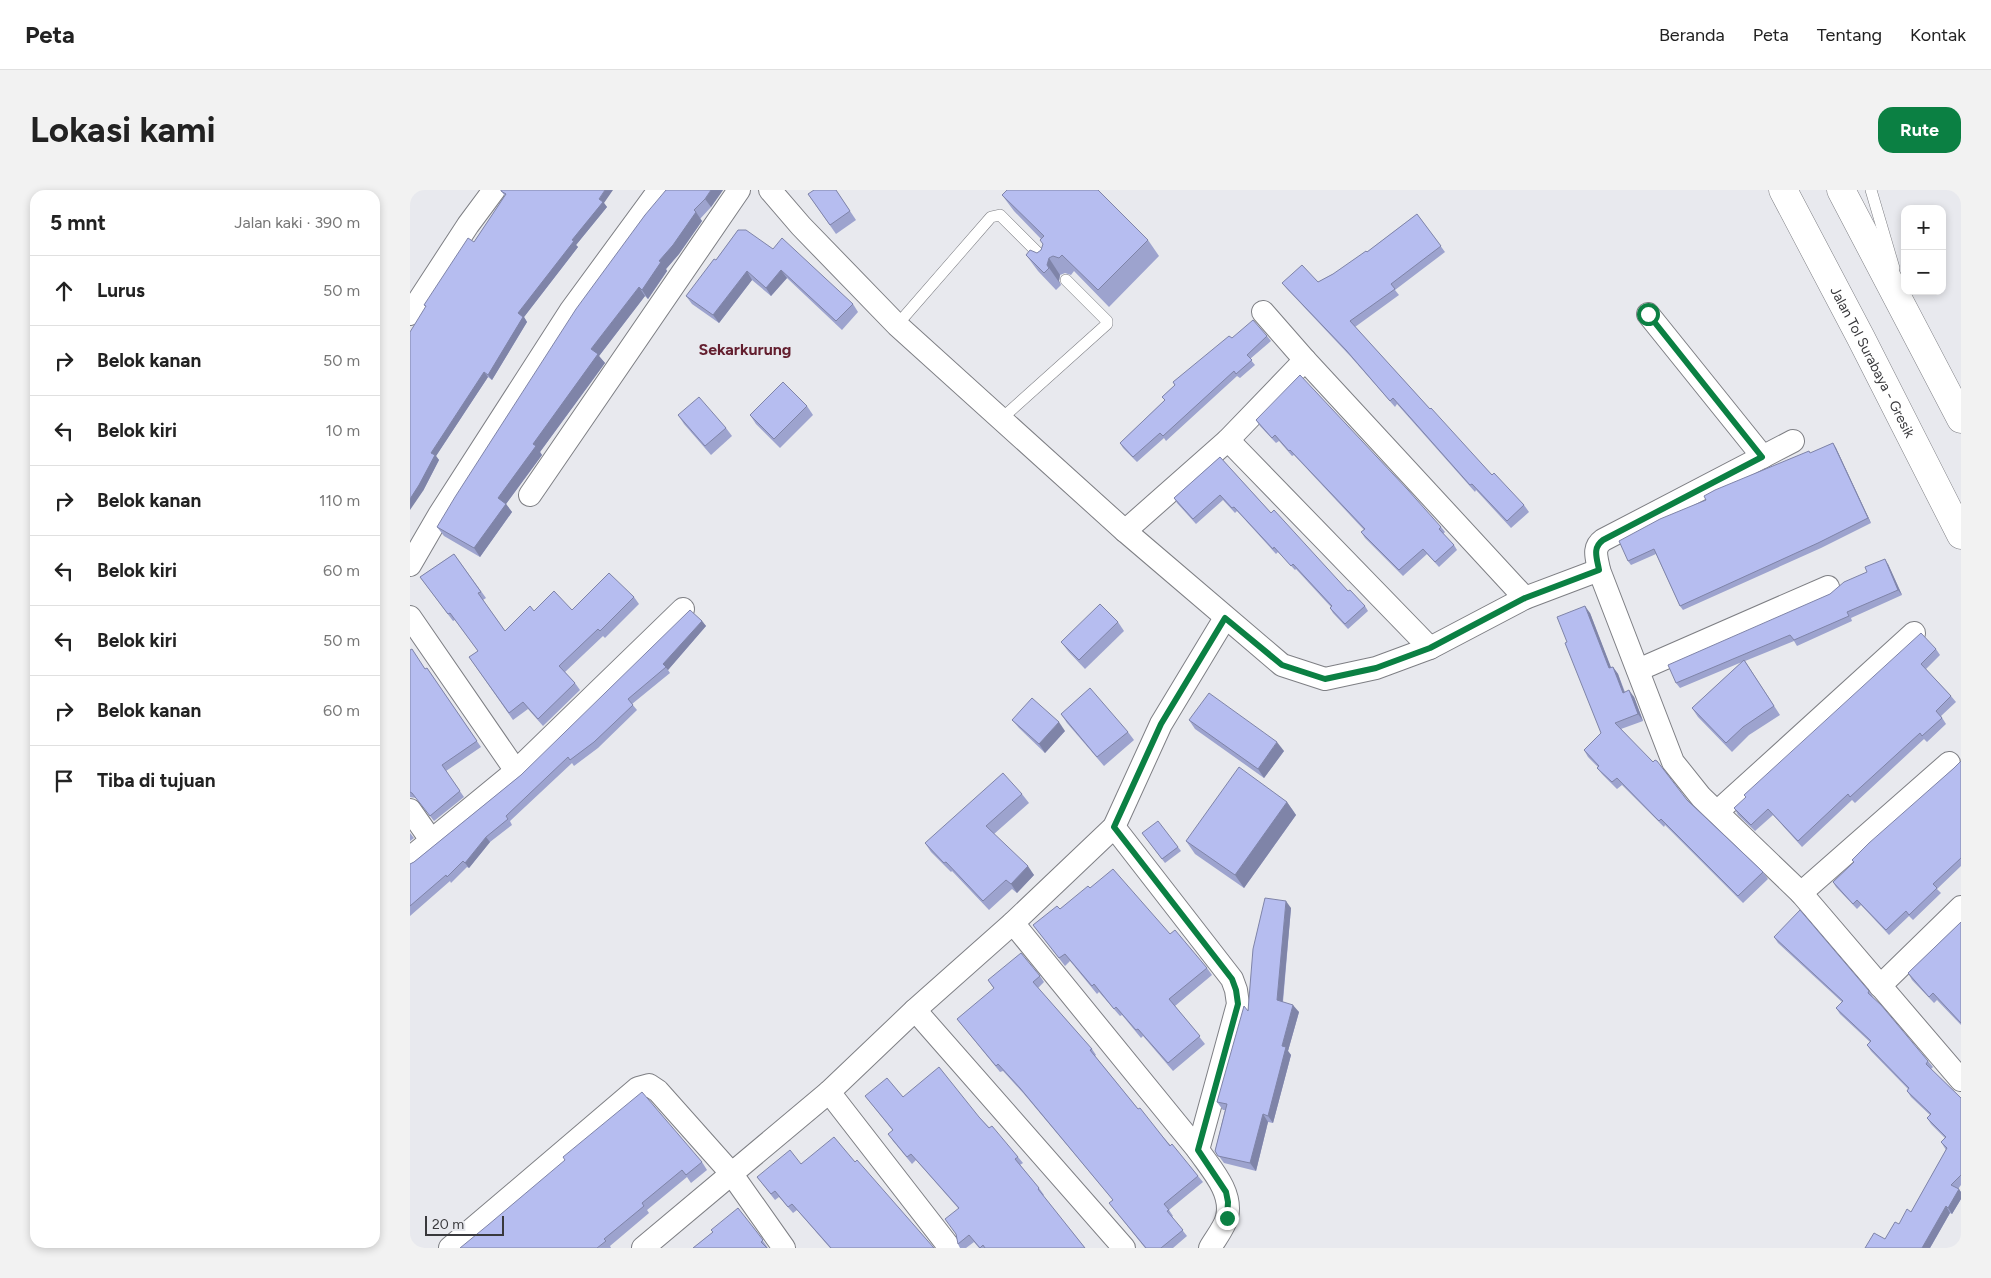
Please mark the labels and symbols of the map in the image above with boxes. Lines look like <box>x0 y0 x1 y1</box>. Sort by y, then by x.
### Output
street label: Jalan Tol Surabaya - Gresik <box>1827 283 1919 441</box>
route start <box>1637 303 1660 326</box>
district label: Sekarkurung <box>699 340 791 359</box>
route end <box>1216 1207 1239 1230</box>
scale bar <box>425 1213 504 1236</box>

